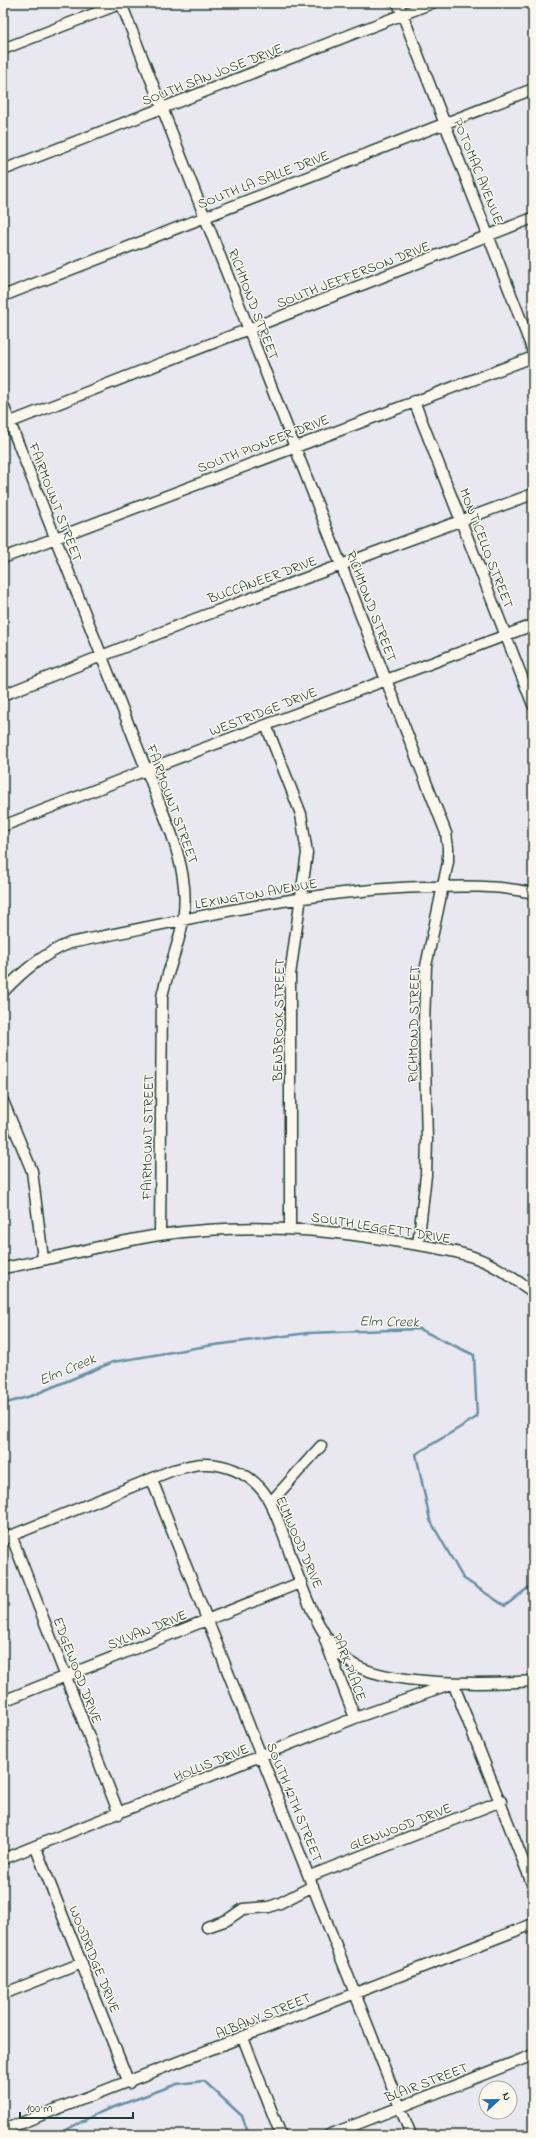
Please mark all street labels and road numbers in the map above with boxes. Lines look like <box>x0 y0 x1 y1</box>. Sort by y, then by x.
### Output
street label: SOUTH SAN JOSE DRIVE <box>139 39 286 112</box>
street label: POTOMAC AVENUE <box>447 115 508 228</box>
street label: SOUTH LA SALLE DRIVE <box>195 146 332 215</box>
street label: SOUTH JEFFERSON DRIVE <box>274 236 433 314</box>
street label: RICHMOND STREET <box>222 246 283 363</box>
street label: SOUTH PIONEER DRIVE <box>195 410 332 479</box>
street label: FAIRMOUNT STREET <box>22 439 87 565</box>
street label: MONTICELLO STREET <box>453 485 518 612</box>
street label: RICHMOND STREET <box>340 548 401 665</box>
street label: BUCCANEER DRIVE <box>204 551 320 610</box>
street label: WESTRIDGE DRIVE <box>207 682 320 743</box>
street label: FAIRMOUNT STREET <box>140 741 203 867</box>
street label: LEXINGTON AVENUE <box>193 873 319 916</box>
street label: BENBROOK STREET <box>268 958 291 1083</box>
street label: RICHMOND STREET <box>403 965 426 1083</box>
street label: FAIRMOUNT STREET <box>137 1074 160 1201</box>
street label: SOUTH LEGGETT DRIVE <box>309 1207 452 1250</box>
street label: ELMWOOD DRIVE <box>270 1493 328 1592</box>
street label: SYLVAN DRIVE <box>105 1605 191 1656</box>
street label: EDGEWOOD DRIVE <box>47 1614 107 1727</box>
street label: PARK PLACE <box>326 1631 371 1705</box>
street label: HOLLIS DRIVE <box>171 1739 252 1788</box>
street label: SOUTH 12TH STREET <box>260 1740 327 1866</box>
street label: GLENWOOD DRIVE <box>346 1798 455 1857</box>
street label: WOODRIDGE DRIVE <box>62 1903 125 2016</box>
street label: ALBANY STREET <box>213 1988 314 2045</box>
street label: BLAIR STREET <box>381 2058 471 2109</box>

